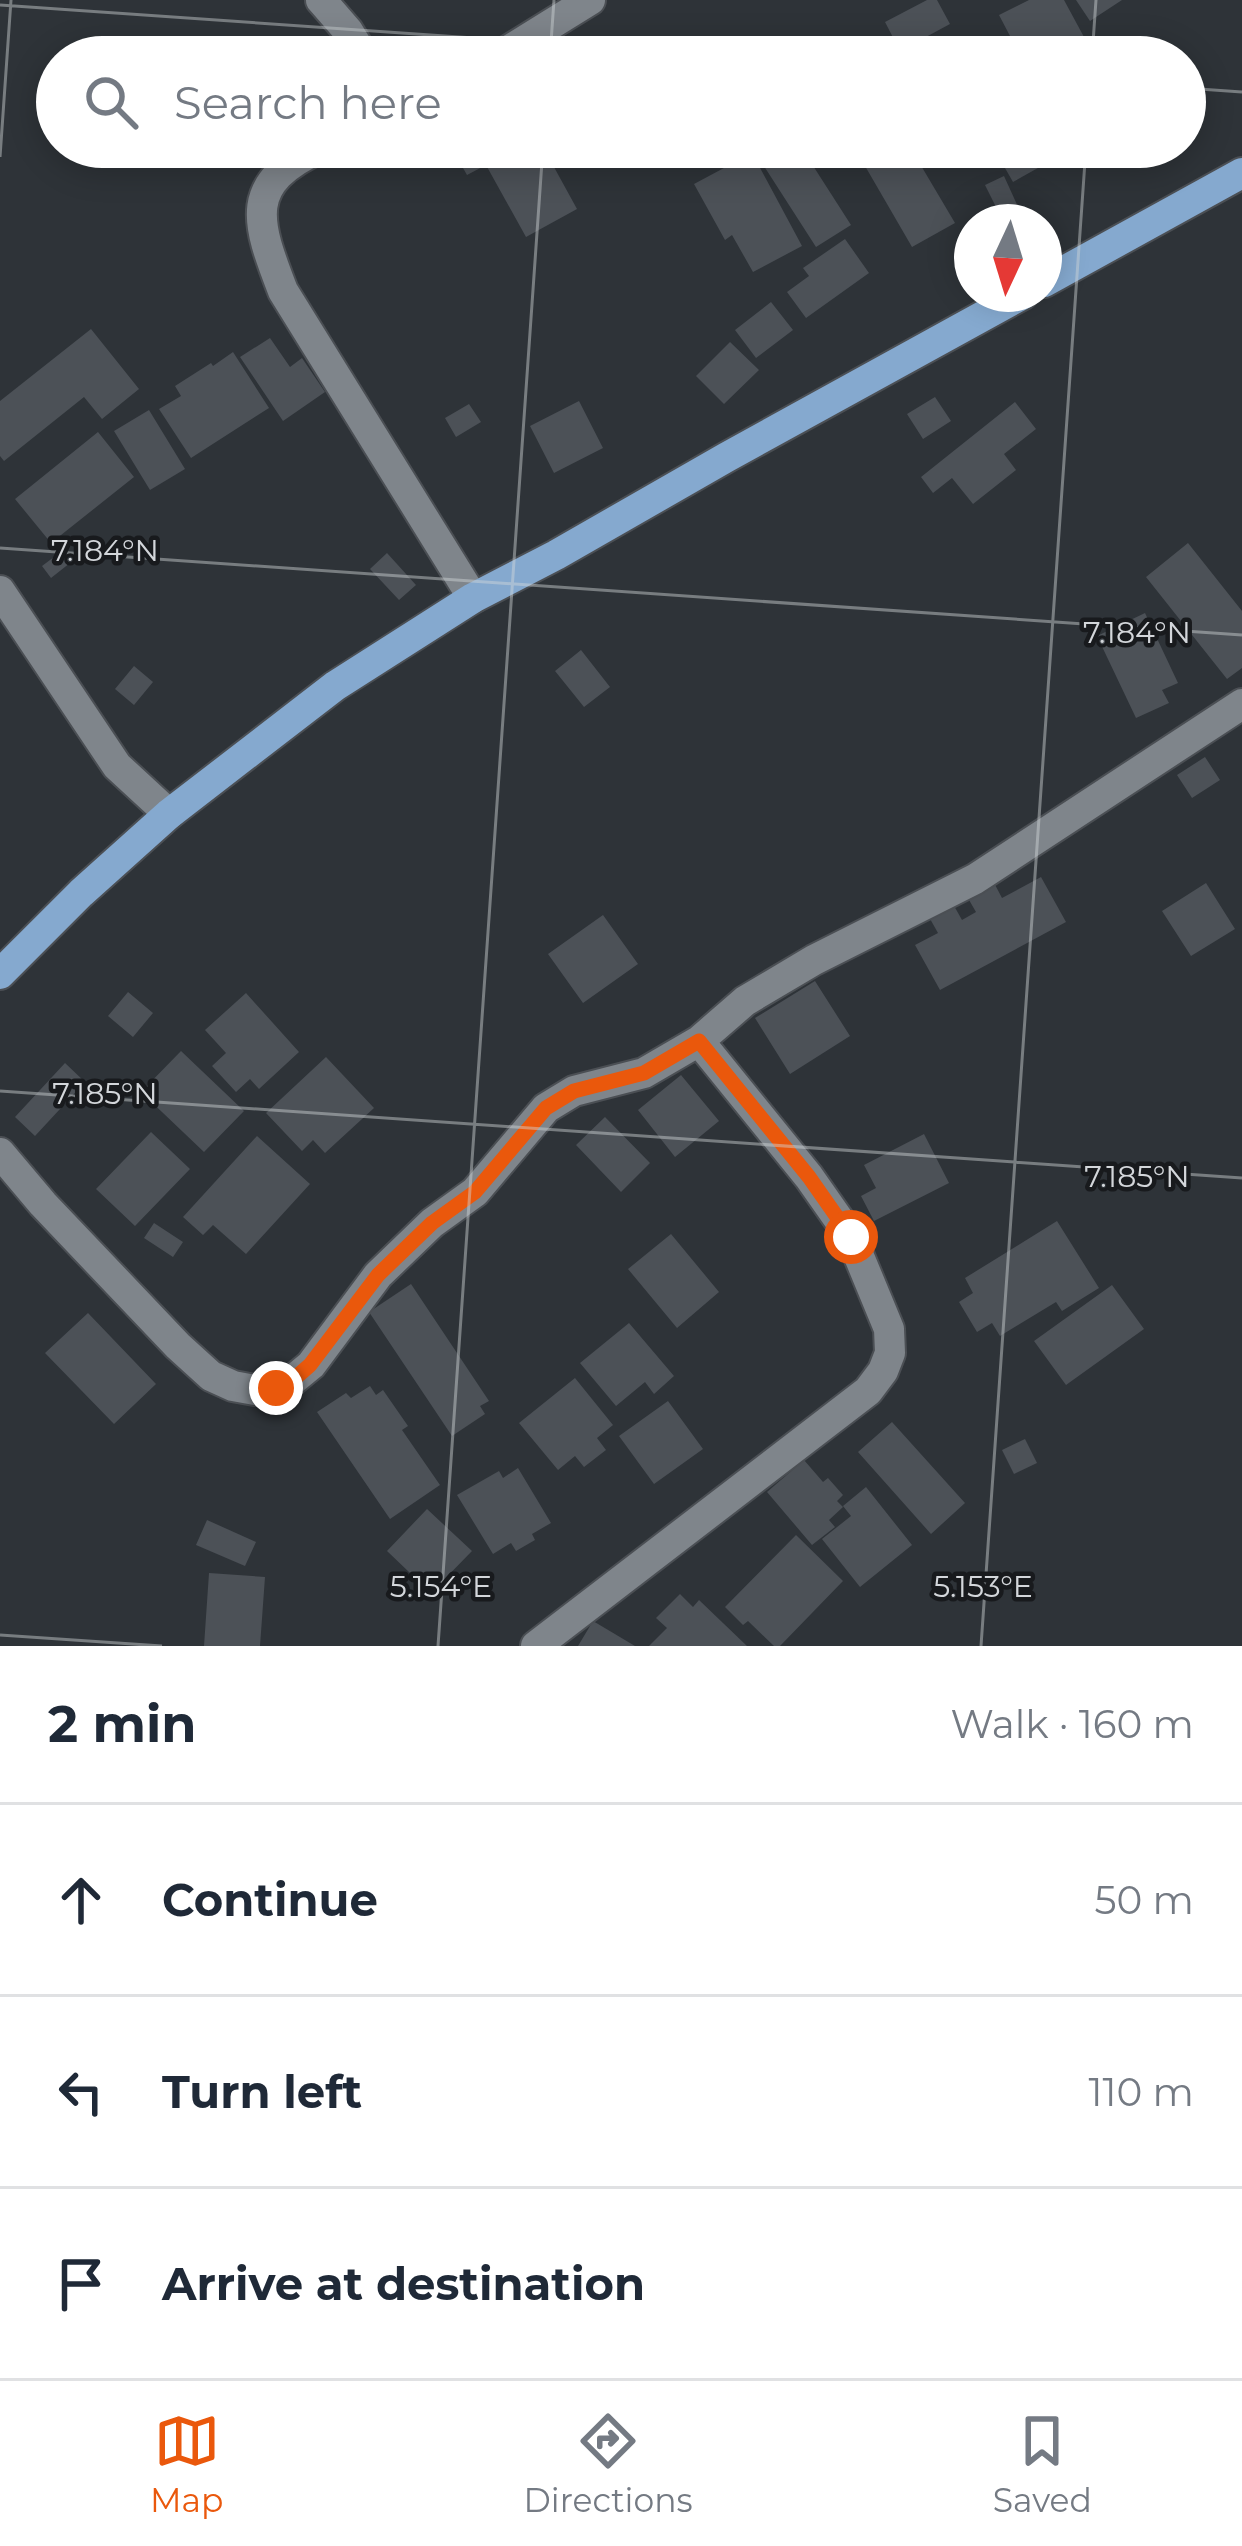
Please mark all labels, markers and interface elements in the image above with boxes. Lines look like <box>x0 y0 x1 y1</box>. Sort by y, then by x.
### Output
search box <box>36 36 1206 168</box>
icon: search <box>78 69 144 135</box>
text: Search here <box>174 75 442 130</box>
north arrow <box>954 204 1062 312</box>
text: 7.184°N <box>51 532 159 569</box>
text: 7.184°N <box>1083 614 1191 651</box>
text: 7.185°N <box>52 1075 158 1112</box>
text: 7.185°N <box>1084 1158 1190 1195</box>
route start <box>824 1210 878 1264</box>
route end <box>249 1361 303 1415</box>
text: 5.154°E <box>390 1568 492 1605</box>
text: 5.153°E <box>933 1568 1033 1605</box>
text: 2 min <box>48 1693 197 1755</box>
text: Walk · 160 m <box>950 1700 1194 1748</box>
icon: ahead <box>48 1867 114 1933</box>
text: Continue <box>162 1872 378 1927</box>
text: 50 m <box>1095 1876 1194 1924</box>
icon: left <box>48 2059 114 2125</box>
text: Turn left <box>162 2064 362 2119</box>
text: 110 m <box>1088 2068 1194 2116</box>
icon: arrive <box>48 2251 114 2317</box>
text: Arrive at destination <box>162 2256 645 2311</box>
tab: Map <box>150 2408 223 2520</box>
tab: Directions <box>524 2408 693 2520</box>
tab: Saved <box>993 2408 1092 2520</box>

